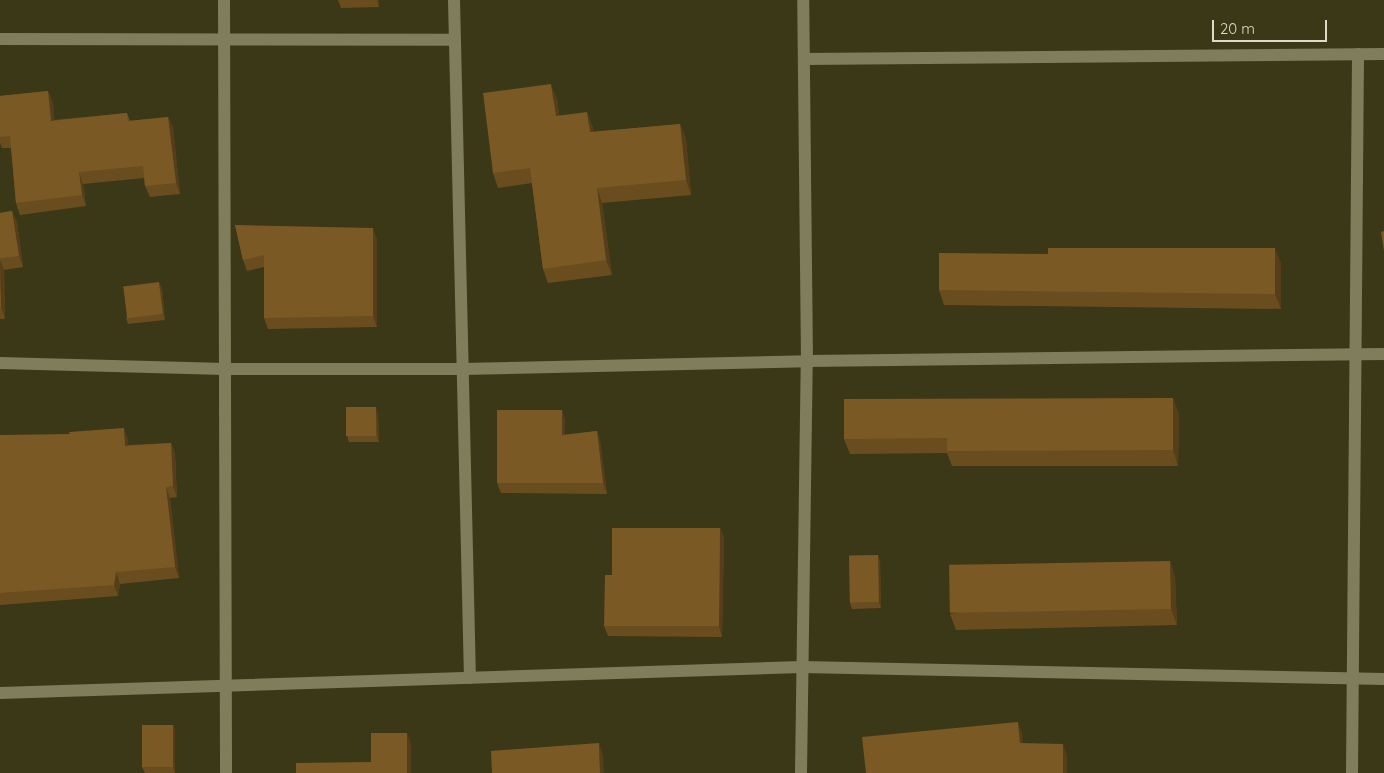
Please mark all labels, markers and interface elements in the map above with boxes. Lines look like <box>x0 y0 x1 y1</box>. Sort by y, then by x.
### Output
scale bar <box>1214 10 1329 42</box>
text: 20 m <box>1220 19 1255 38</box>

